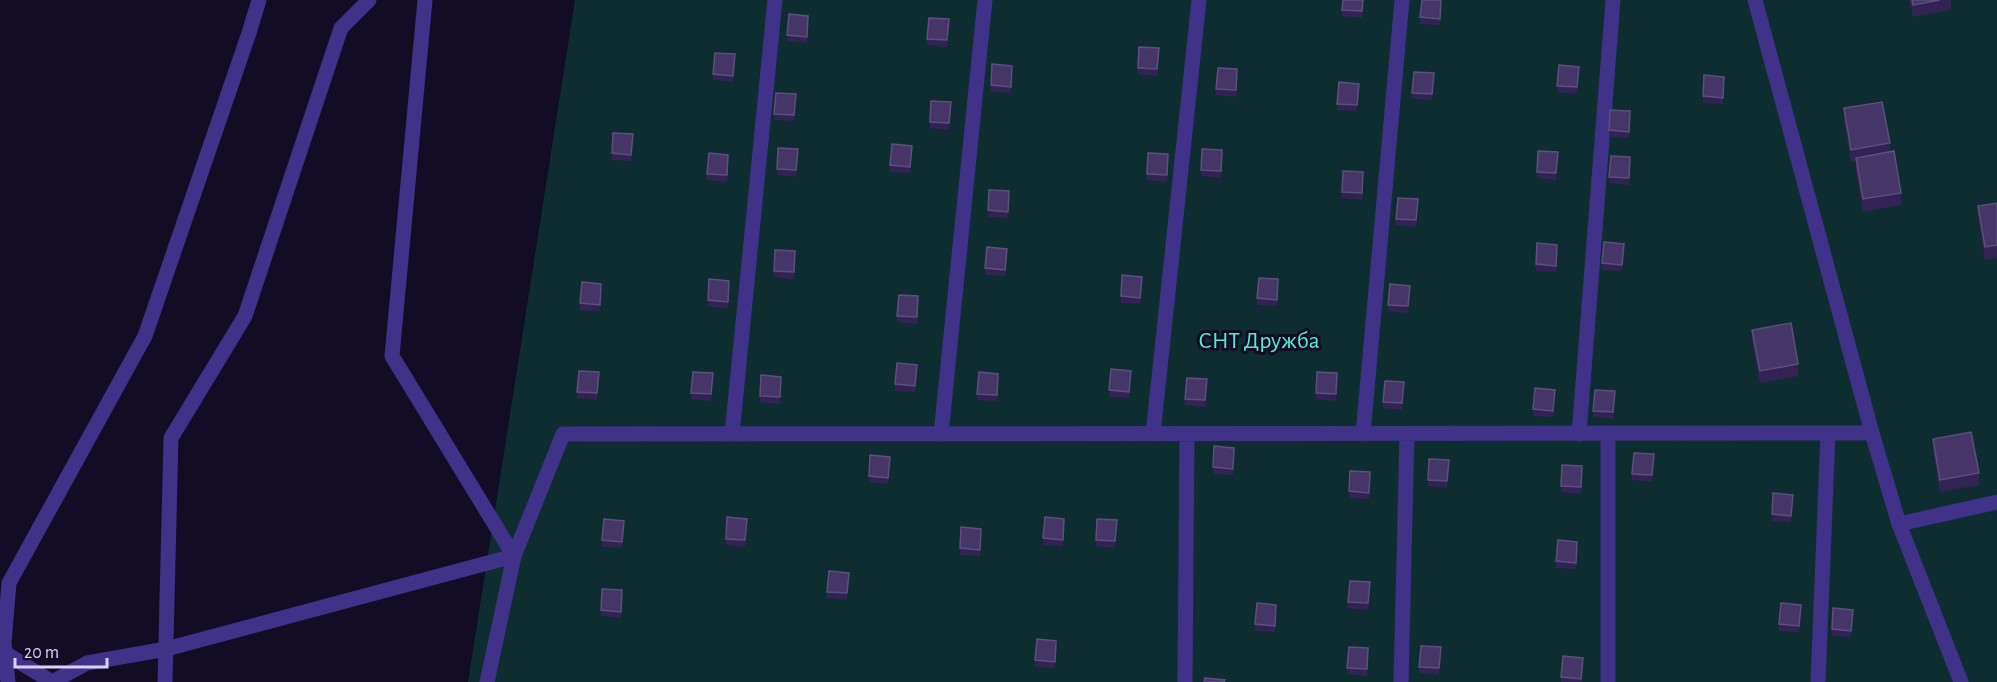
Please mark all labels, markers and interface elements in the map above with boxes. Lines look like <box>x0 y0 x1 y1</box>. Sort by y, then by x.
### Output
park label: СНТ Дружба <box>1198 329 1320 353</box>
scale bar <box>15 631 106 669</box>
text: 20 m <box>24 644 59 662</box>

